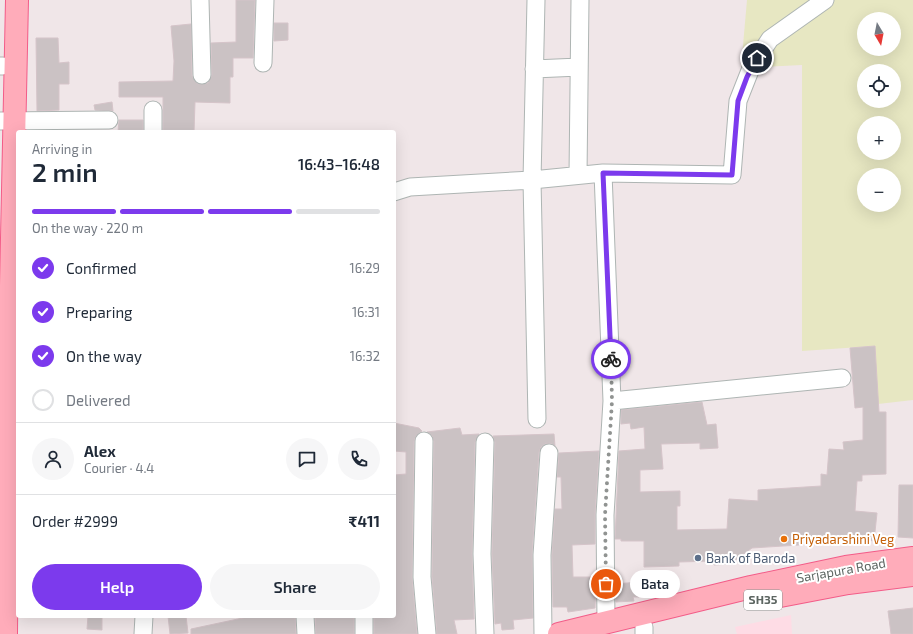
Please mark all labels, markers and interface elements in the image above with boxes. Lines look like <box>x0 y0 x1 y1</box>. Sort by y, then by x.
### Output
north arrow <box>857 12 901 56</box>
map controls <box>857 12 901 212</box>
pin <box>740 41 774 75</box>
icon: home <box>746 47 768 69</box>
button: locate <box>857 64 901 108</box>
button: + <box>857 116 901 160</box>
text: Arriving in <box>32 141 92 157</box>
text: 16:43–16:48 <box>298 155 380 173</box>
text: 2 min <box>32 156 98 187</box>
button: − <box>857 168 901 212</box>
text: On the way · 220 m <box>32 220 143 236</box>
icon: check <box>32 257 54 279</box>
text: Confirmed <box>66 259 137 277</box>
text: 16:29 <box>350 260 380 276</box>
icon: check <box>32 301 54 323</box>
text: Preparing <box>66 303 132 321</box>
text: 16:31 <box>352 304 380 320</box>
courier <box>591 339 631 379</box>
icon: check <box>32 345 54 367</box>
text: On the way <box>66 347 142 365</box>
text: 16:32 <box>350 348 380 364</box>
icon: bike <box>600 348 622 370</box>
text: Delivered <box>66 391 131 409</box>
button: person <box>32 438 74 480</box>
button: chat <box>286 438 328 480</box>
button: phone <box>338 438 380 480</box>
text: Alex <box>84 442 116 460</box>
text: Courier · 4.4 <box>84 460 154 476</box>
text: Order #2999 <box>32 512 118 530</box>
text: ₹411 <box>349 512 380 530</box>
place label: Priyadarshini Veg <box>792 531 894 547</box>
marker: Priyadarshini Veg <box>779 534 789 544</box>
place label: Bank of Baroda <box>706 550 795 566</box>
marker: Bank of Baroda <box>693 553 703 563</box>
street label: Sarjapura Road <box>795 554 887 586</box>
button: Help <box>32 564 202 610</box>
button: Share <box>210 564 380 610</box>
pin <box>589 567 623 601</box>
callout: Bata <box>630 570 680 598</box>
icon: bag <box>595 573 617 595</box>
text: Bata <box>641 576 669 592</box>
road number: SH35 <box>744 590 782 610</box>

